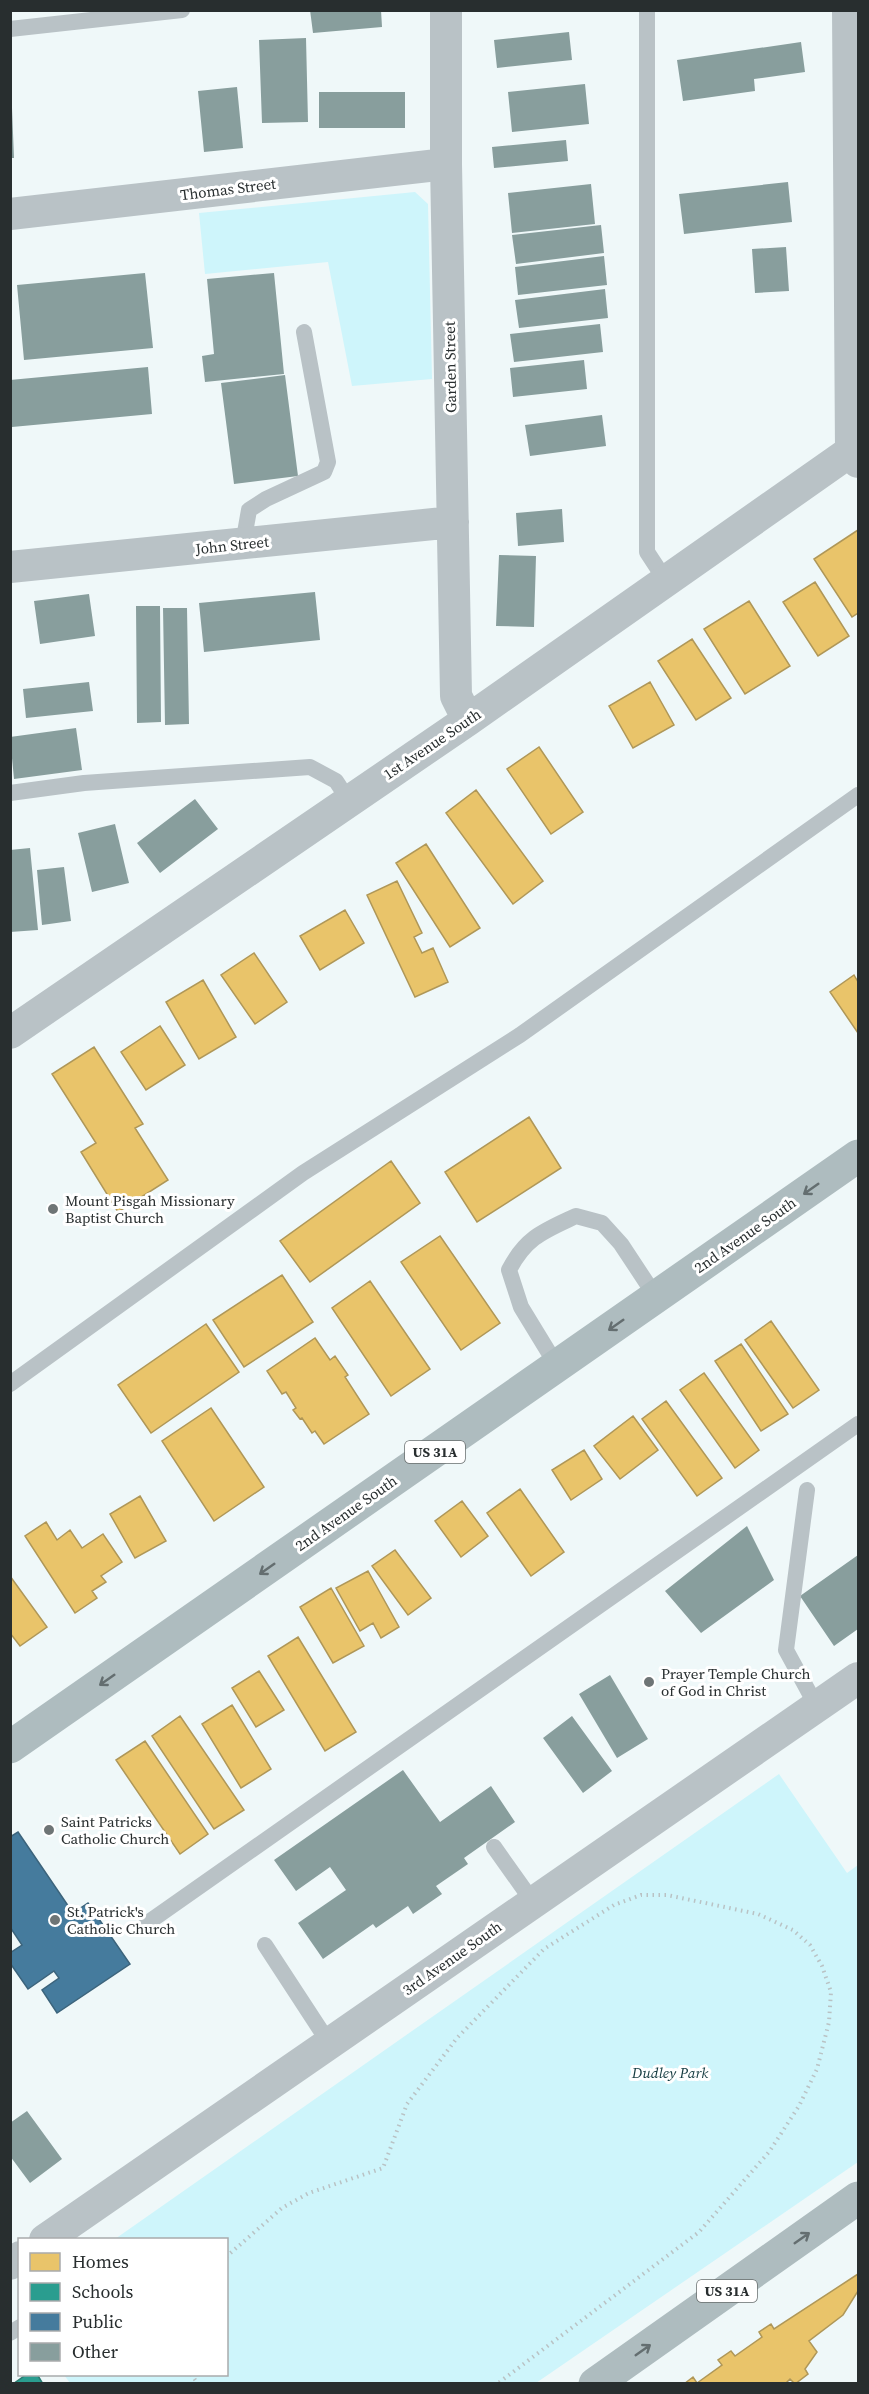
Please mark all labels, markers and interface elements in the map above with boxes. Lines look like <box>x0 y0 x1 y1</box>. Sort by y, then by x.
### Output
street label: Thomas Street <box>179 173 277 205</box>
street label: Garden Street <box>439 321 461 413</box>
street label: John Street <box>193 531 270 559</box>
street label: 1st Avenue South <box>379 704 485 784</box>
one-way arrow <box>803 1183 819 1195</box>
place label: Mount Pisgah Missionary Baptist Church <box>65 1190 235 1228</box>
street label: 2nd Avenue South <box>690 1192 800 1278</box>
marker: Mount Pisgah Missionary Baptist Church <box>46 1202 60 1216</box>
one-way arrow <box>609 1319 625 1331</box>
road number: US 31A <box>405 1441 465 1463</box>
street label: 2nd Avenue South <box>291 1470 401 1556</box>
one-way arrow <box>259 1563 275 1575</box>
place label: Prayer Temple Church of God in Christ <box>661 1663 811 1701</box>
one-way arrow <box>99 1674 115 1686</box>
marker: Prayer Temple Church of God in Christ <box>642 1675 656 1689</box>
place label: Saint Patricks Catholic Church <box>61 1811 169 1849</box>
marker: Saint Patricks Catholic Church <box>42 1823 56 1837</box>
place label: St. Patrick's Catholic Church <box>67 1901 175 1939</box>
marker: St. Patrick's Catholic Church <box>48 1913 62 1927</box>
street label: 3rd Avenue South <box>398 1916 506 2000</box>
park label: Dudley Park <box>631 2062 709 2083</box>
one-way arrow <box>794 2232 810 2244</box>
legend <box>18 2238 228 2376</box>
text: Homes <box>72 2249 129 2274</box>
text: Schools <box>72 2279 134 2304</box>
road number: US 31A <box>697 2280 757 2302</box>
text: Public <box>72 2309 123 2334</box>
text: Other <box>72 2339 119 2364</box>
one-way arrow <box>634 2344 651 2356</box>

